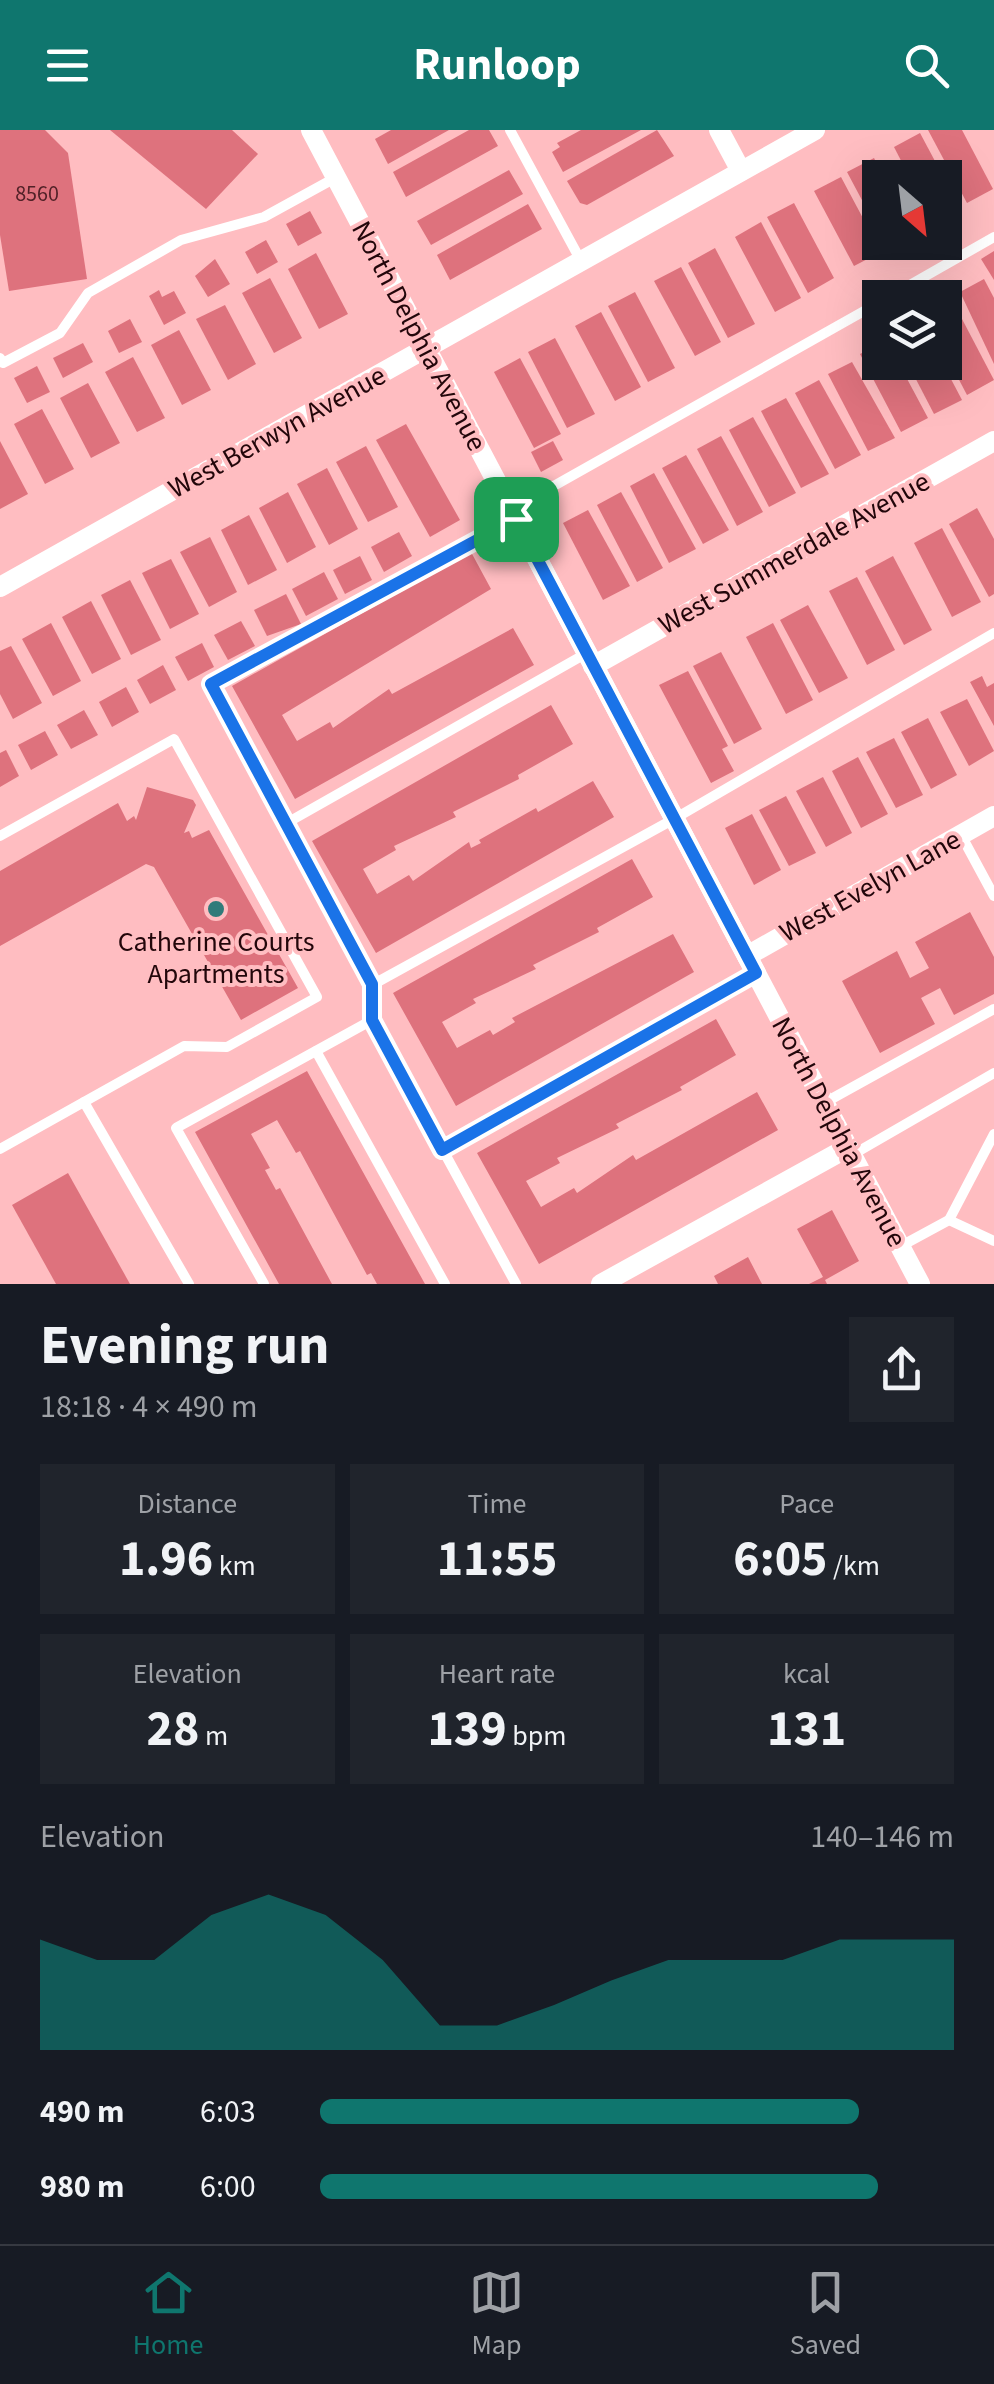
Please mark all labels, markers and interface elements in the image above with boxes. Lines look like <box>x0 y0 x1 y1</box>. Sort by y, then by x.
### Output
text: Runloop <box>413 33 581 97</box>
icon: menu <box>40 38 95 93</box>
icon: search <box>899 38 954 93</box>
north arrow <box>862 160 962 260</box>
map controls <box>862 160 962 380</box>
house number: 8560 <box>15 178 59 210</box>
street label: North Delphia Avenue <box>341 214 497 458</box>
button: layers <box>862 280 962 380</box>
street label: West Berwyn Avenue <box>161 356 393 508</box>
street label: West Summerdale Avenue <box>651 462 937 644</box>
pin <box>474 477 559 562</box>
icon: arrive <box>489 492 544 547</box>
street label: West Evelyn Lane <box>772 820 968 952</box>
marker: Catherine Courts Apartments <box>205 898 227 920</box>
place label: Catherine Courts Apartments <box>118 922 314 994</box>
street label: North Delphia Avenue <box>761 1010 917 1254</box>
text: Evening run <box>40 1307 329 1385</box>
button: share <box>849 1317 954 1422</box>
text: 18:18 · 4 × 490 m <box>40 1384 258 1430</box>
text: Distance <box>138 1484 237 1524</box>
text: Time <box>467 1484 526 1524</box>
text: Pace <box>779 1484 834 1524</box>
text: 1.96 <box>119 1524 213 1595</box>
text: 11:55 <box>437 1524 557 1595</box>
text: 6:05 <box>733 1524 828 1595</box>
text: km <box>213 1546 256 1586</box>
text: /km <box>828 1546 880 1586</box>
text: Elevation <box>133 1654 242 1694</box>
text: Heart rate <box>439 1654 555 1694</box>
text: kcal <box>783 1654 830 1694</box>
text: 28 <box>147 1694 199 1765</box>
text: 139 <box>427 1694 507 1765</box>
text: 131 <box>767 1694 846 1765</box>
text: m <box>199 1716 228 1756</box>
text: bpm <box>507 1716 567 1756</box>
text: Elevation <box>40 1814 165 1860</box>
text: 140–146 m <box>810 1814 954 1860</box>
text: 490 m <box>40 2089 125 2135</box>
text: 6:03 <box>200 2089 256 2135</box>
text: 980 m <box>40 2164 125 2210</box>
text: 6:00 <box>200 2164 256 2210</box>
tab: Home <box>133 2265 203 2365</box>
tab: Map <box>469 2265 524 2365</box>
tab: Saved <box>790 2265 861 2365</box>

